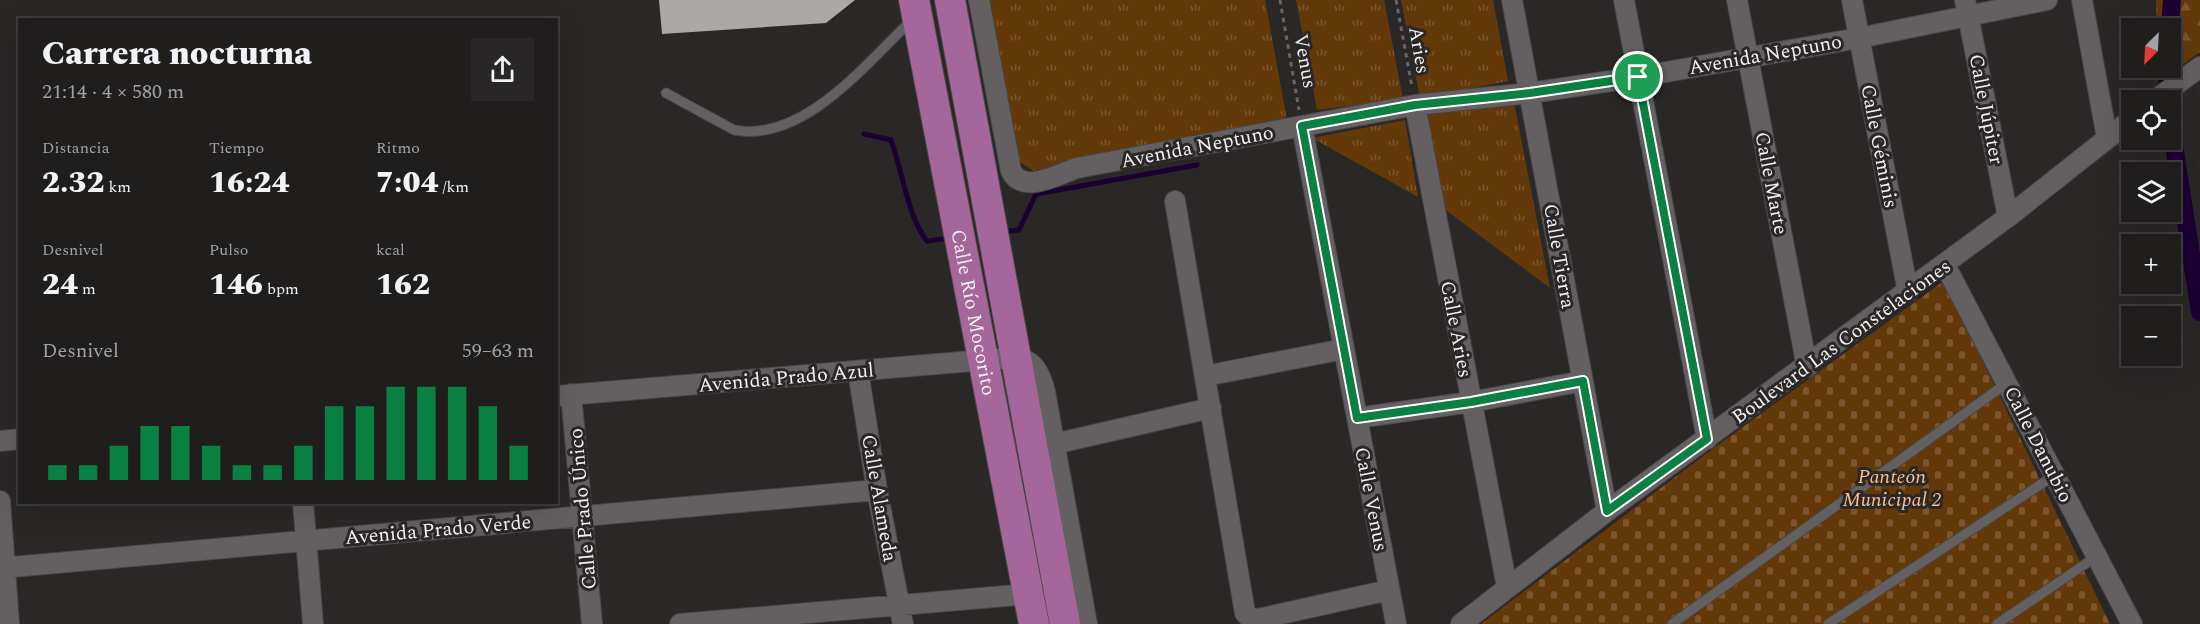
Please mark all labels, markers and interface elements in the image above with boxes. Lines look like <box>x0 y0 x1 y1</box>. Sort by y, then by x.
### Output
north arrow <box>2121 18 2181 78</box>
map controls <box>2121 18 2181 366</box>
street label: Aries <box>1400 24 1438 76</box>
street label: Avenida Neptuno <box>1686 27 1844 83</box>
text: Carrera nocturna <box>42 29 312 79</box>
street label: Venus <box>1285 31 1325 91</box>
button: share <box>471 38 534 101</box>
pin <box>1612 51 1663 102</box>
street label: Calle Júpiter <box>1961 51 2011 167</box>
icon: arrive <box>1621 60 1654 93</box>
text: 21:14 · 4 × 580 m <box>42 77 184 107</box>
street label: Calle Géminis <box>1852 82 1906 211</box>
button: locate <box>2121 90 2181 150</box>
street label: Avenida Neptuno <box>1118 117 1276 176</box>
street label: Calle Marte <box>1746 129 1796 237</box>
text: Distancia <box>42 136 109 160</box>
text: Tiempo <box>209 136 264 160</box>
text: Ritmo <box>376 136 420 160</box>
text: 2.32 <box>42 160 104 206</box>
text: 16:24 <box>209 160 289 206</box>
text: 7:04 <box>376 160 438 206</box>
button: layers <box>2121 162 2181 222</box>
text: km <box>104 175 131 199</box>
text: /km <box>438 175 469 199</box>
street label: Calle Tierra <box>1535 201 1583 311</box>
street label: Calle Río Mocorito <box>942 227 1004 398</box>
button: + <box>2121 234 2181 294</box>
text: Desnivel <box>42 238 103 262</box>
text: Pulso <box>209 238 248 262</box>
text: kcal <box>376 238 405 262</box>
street label: Boulevard Las Constelaciones <box>1726 252 1958 432</box>
text: 24 <box>42 262 78 308</box>
text: 146 <box>209 262 263 308</box>
text: 162 <box>376 262 430 308</box>
text: m <box>78 277 96 301</box>
text: bpm <box>263 277 299 301</box>
street label: Calle Aries <box>1432 278 1480 380</box>
button: − <box>2121 306 2181 366</box>
text: Desnivel <box>42 336 119 366</box>
text: 59–63 m <box>462 336 534 366</box>
street label: Avenida Prado Azul <box>697 355 875 401</box>
street label: Calle Danubio <box>1996 381 2080 508</box>
street label: Calle Prado Único <box>561 427 605 591</box>
street label: Calle Alameda <box>853 432 905 564</box>
street label: Calle Venus <box>1346 444 1396 554</box>
park label: Panteón Municipal 2 <box>1842 462 1942 515</box>
street label: Avenida Prado Verde <box>344 507 533 553</box>

